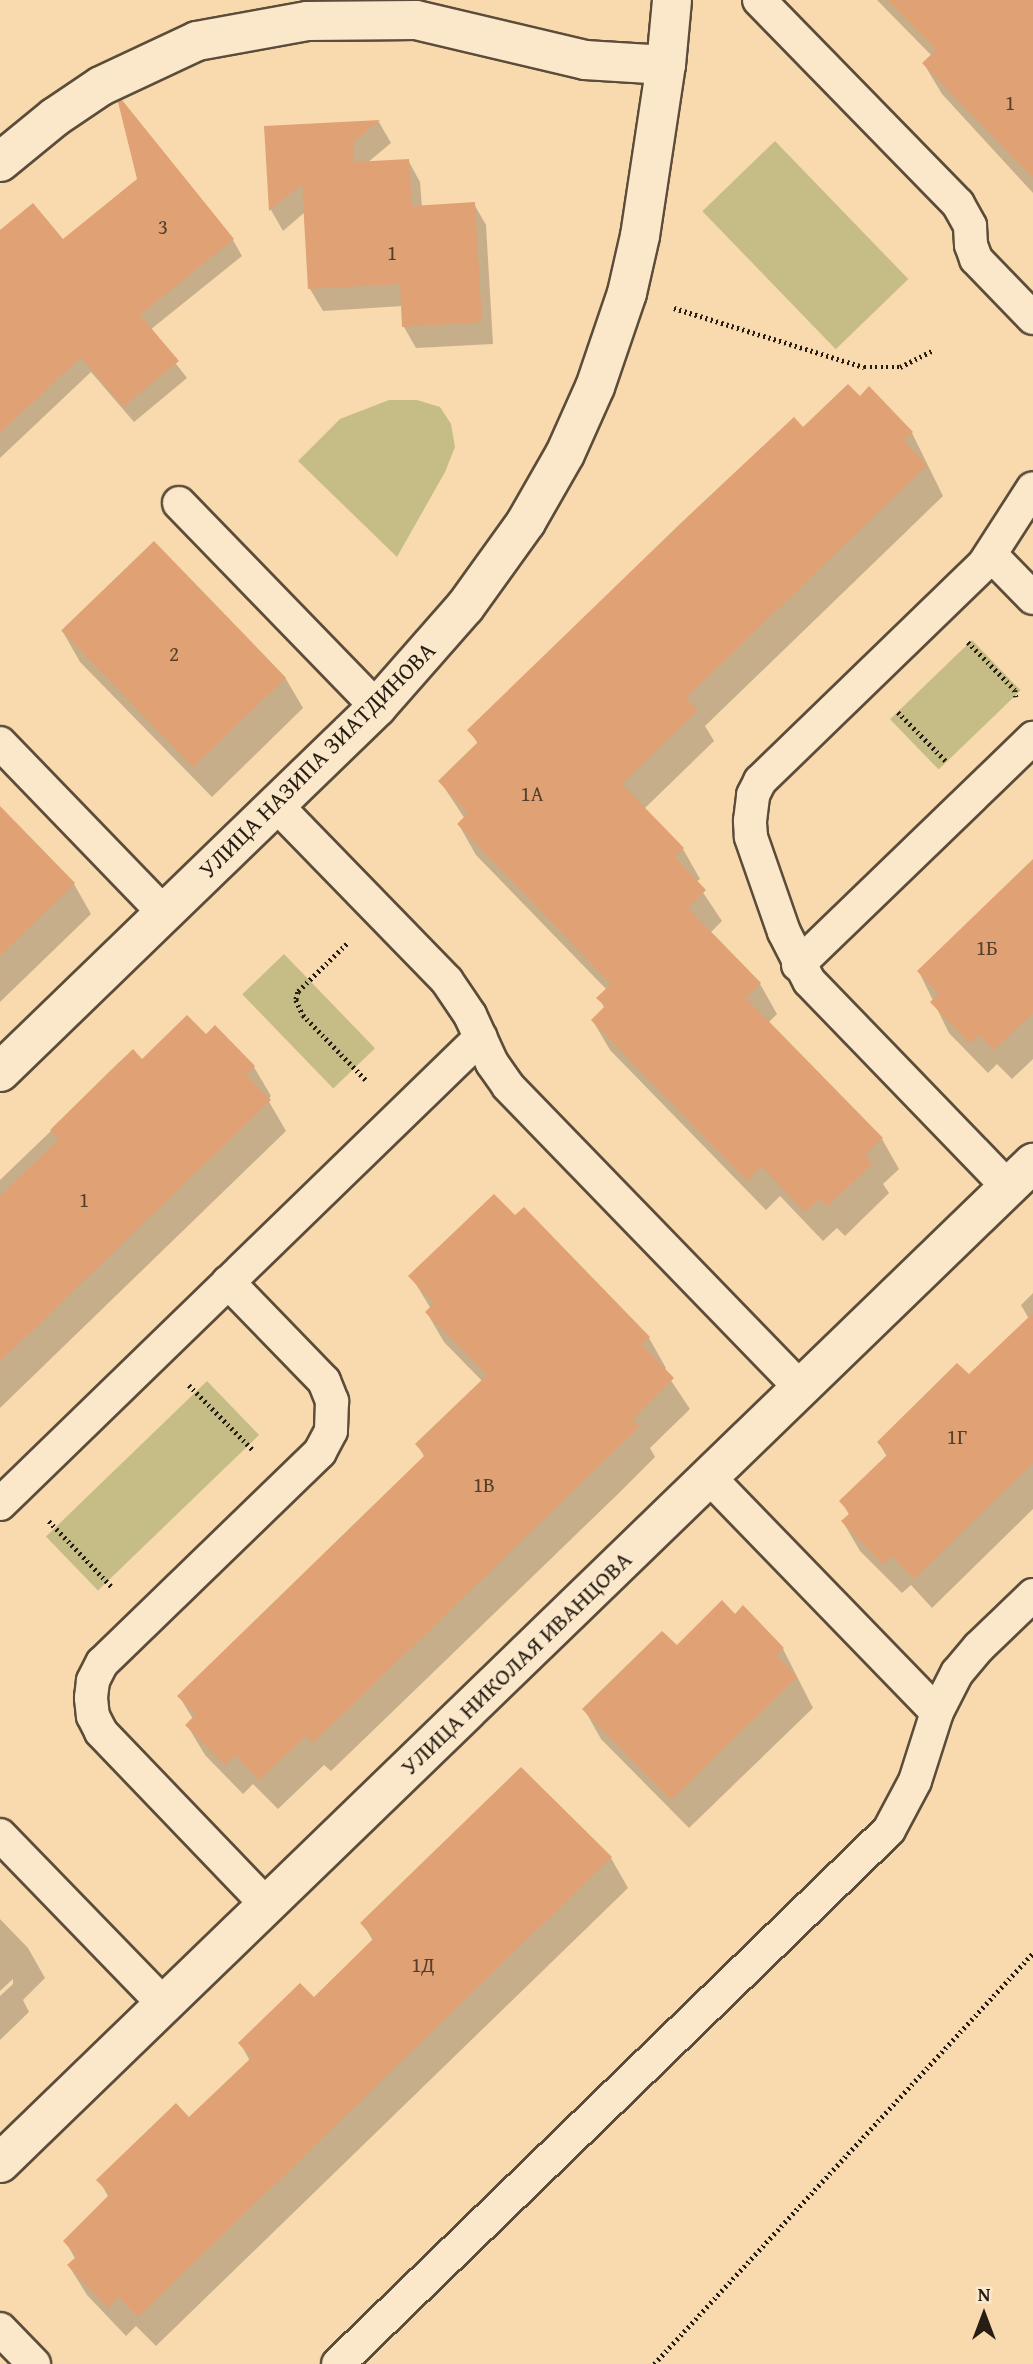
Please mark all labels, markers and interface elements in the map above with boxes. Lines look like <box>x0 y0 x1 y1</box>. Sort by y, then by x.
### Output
house number: 1 <box>1005 90 1015 116</box>
house number: 3 <box>158 214 168 240</box>
house number: 1 <box>387 240 397 266</box>
street label: УЛИЦА НАЗИПА ЗИАТДИНОВА <box>193 636 441 884</box>
house number: 2 <box>169 641 179 667</box>
house number: 1А <box>521 781 543 807</box>
house number: 1Б <box>976 935 998 961</box>
house number: 1 <box>79 1187 89 1213</box>
house number: 1Г <box>947 1424 967 1450</box>
house number: 1В <box>473 1472 495 1498</box>
street label: УЛИЦА НИКОЛАЯ ИВАНЦОВА <box>394 1545 638 1781</box>
house number: 1Д <box>411 1952 435 1978</box>
north arrow <box>949 2280 1019 2350</box>
text: N <box>978 2280 990 2308</box>

